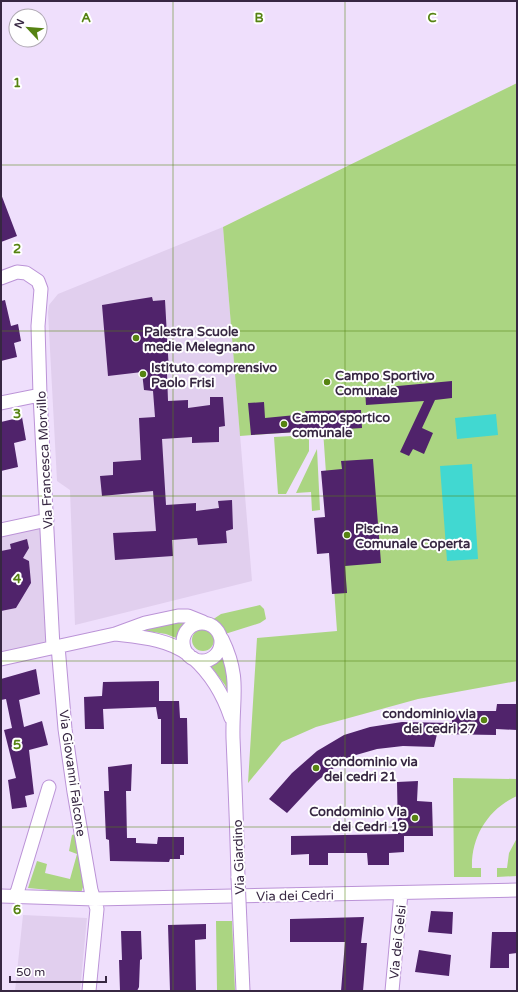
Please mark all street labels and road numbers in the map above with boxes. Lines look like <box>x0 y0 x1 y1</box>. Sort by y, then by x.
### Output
street label: Via Francesca Morvillo <box>33 390 57 529</box>
street label: Via Giovanni Falcone <box>55 709 89 838</box>
street label: Via Giardino <box>230 819 248 895</box>
street label: Via dei Cedri <box>256 887 334 905</box>
street label: Via dei Gelsi <box>386 904 410 980</box>

